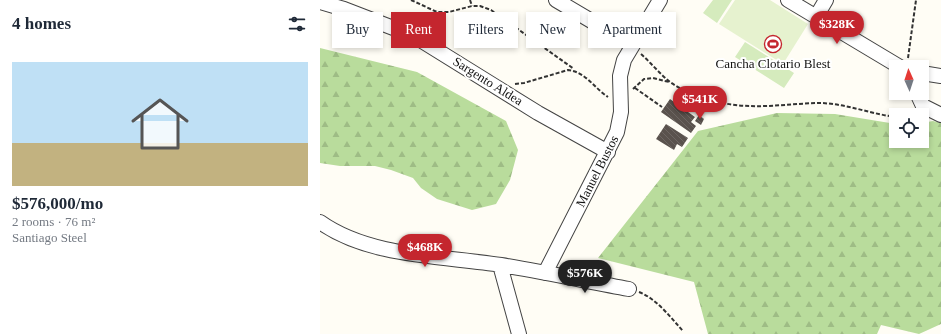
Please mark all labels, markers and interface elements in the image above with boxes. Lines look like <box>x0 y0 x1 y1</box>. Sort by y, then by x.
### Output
pin: $328K <box>809 11 865 45</box>
chip: Buy <box>332 12 383 48</box>
chip: Rent <box>391 12 446 48</box>
chip: Filters <box>454 12 518 48</box>
chip: New <box>526 12 580 48</box>
chip: Apartment <box>588 12 676 48</box>
icon: filters <box>286 13 308 35</box>
text: 4 homes <box>12 14 71 33</box>
text: $328K <box>819 16 855 31</box>
sports icon: Cancha Clotario Blest <box>763 34 783 54</box>
street label: Sargento Aldea <box>450 54 526 109</box>
place label: Cancha Clotario Blest <box>716 56 831 71</box>
north arrow <box>889 60 929 100</box>
map controls <box>889 60 929 148</box>
pin: $541K <box>672 86 728 120</box>
icon: home <box>124 88 196 160</box>
text: $541K <box>682 91 718 106</box>
button: locate <box>889 108 929 148</box>
street label: Manuel Bustos <box>573 133 621 209</box>
text: $576,000/mo <box>12 194 103 213</box>
text: 2 rooms · 76 m² <box>12 214 95 229</box>
text: Santiago Steel <box>12 230 87 245</box>
pin: $468K <box>397 234 453 268</box>
text: $468K <box>407 239 443 254</box>
pin: $576K <box>557 260 613 294</box>
text: $576K <box>567 265 603 280</box>

